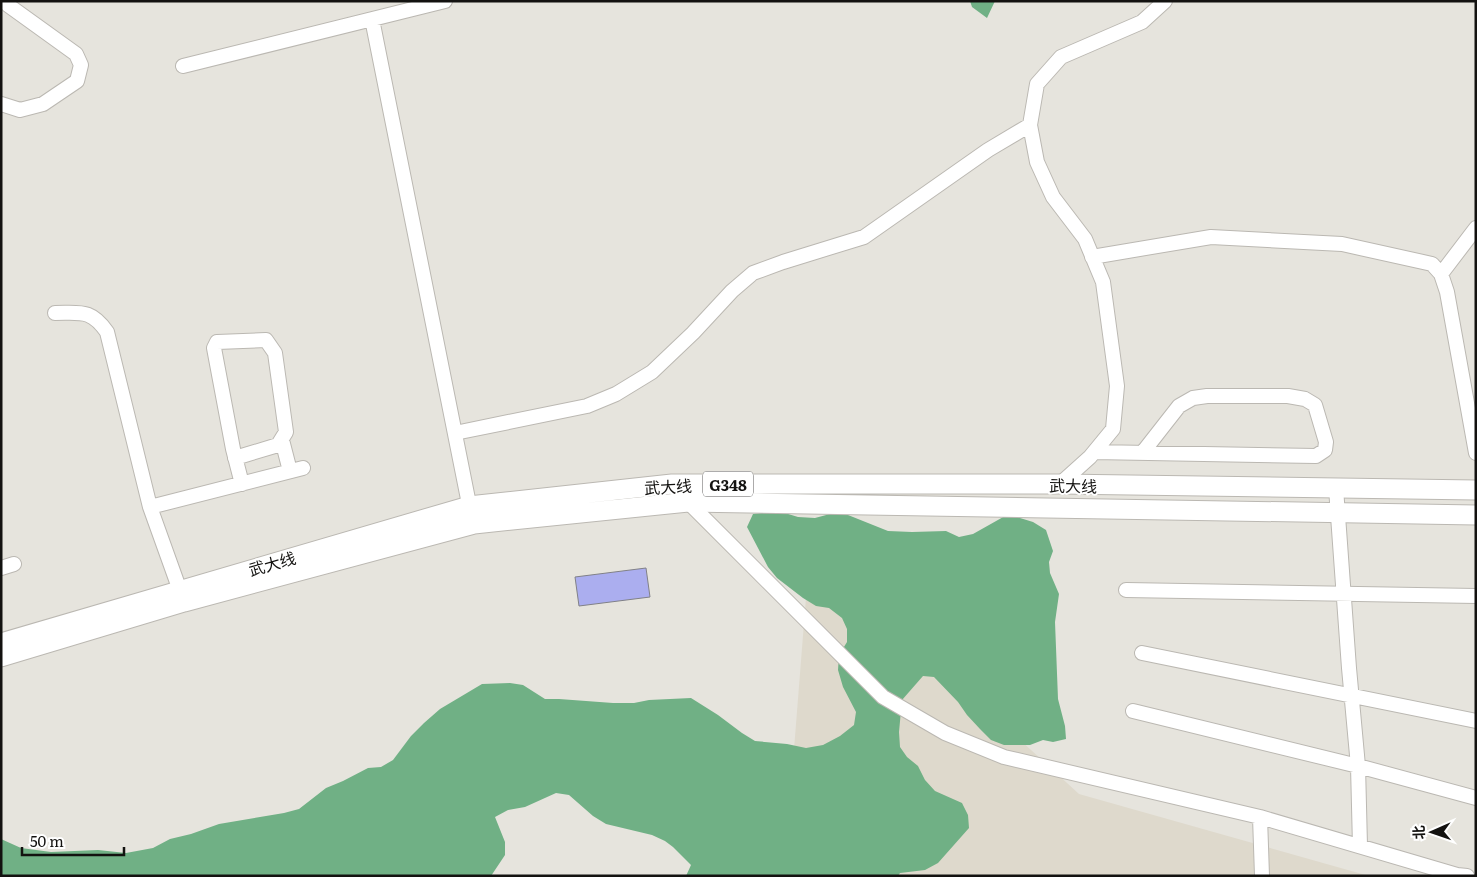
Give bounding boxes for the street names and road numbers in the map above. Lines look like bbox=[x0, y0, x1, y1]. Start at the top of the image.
road number: G348 bbox=[703, 472, 753, 496]
street label: 武大线 bbox=[643, 473, 693, 499]
street label: 武大线 bbox=[1049, 473, 1097, 497]
street label: 武大线 bbox=[246, 545, 298, 581]

